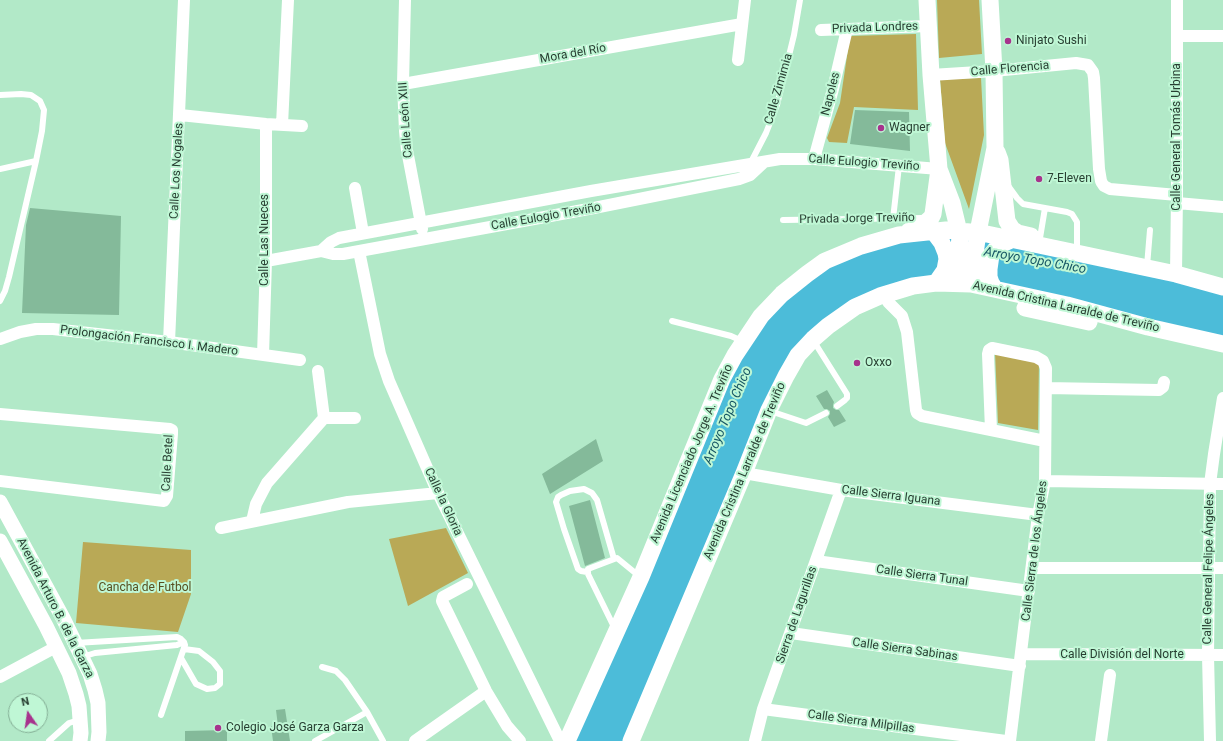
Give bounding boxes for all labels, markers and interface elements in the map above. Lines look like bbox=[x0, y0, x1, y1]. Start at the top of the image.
street label: Privada Londres bbox=[832, 19, 918, 37]
place label: Ninjato Sushi bbox=[1016, 34, 1087, 48]
marker: Ninjato Sushi bbox=[1003, 36, 1013, 46]
street label: Mora del Río bbox=[539, 41, 607, 67]
street label: Calle Zimimia bbox=[762, 52, 796, 126]
street label: Calle Florencia bbox=[970, 58, 1050, 80]
street label: Calle General Tomás Urbina bbox=[1170, 63, 1184, 211]
street label: Napoles bbox=[819, 71, 843, 117]
street label: Calle León XIII bbox=[396, 82, 416, 158]
place label: Wagner bbox=[889, 121, 930, 135]
street label: Calle Los Nogales bbox=[167, 123, 187, 219]
marker: Wagner bbox=[876, 123, 886, 133]
street label: Calle Eulogio Treviño bbox=[808, 152, 920, 174]
place label: 7-Eleven bbox=[1047, 172, 1092, 186]
marker: 7-Eleven bbox=[1034, 174, 1044, 184]
street label: Calle Las Nueces bbox=[258, 194, 272, 286]
street label: Calle Eulogio Treviño bbox=[490, 200, 602, 234]
street label: Privada Jorge Treviño bbox=[799, 211, 915, 227]
water label: Arroyo Topo Chico bbox=[983, 244, 1087, 278]
street label: Avenida Cristina Larralde de Treviño bbox=[971, 278, 1161, 336]
street label: Prolongación Francisco I. Madero bbox=[59, 323, 239, 359]
place label: Oxxo bbox=[865, 356, 892, 370]
marker: Oxxo bbox=[852, 358, 862, 368]
street label: Avenida Licenciado Jorge A. Treviño bbox=[648, 362, 736, 546]
water label: Arroyo Topo Chico bbox=[701, 365, 755, 467]
street label: Avenida Cristina Larralde de Treviño bbox=[701, 380, 789, 562]
street label: Calle Betel bbox=[159, 434, 177, 492]
street label: Calle la Gloria bbox=[421, 466, 465, 538]
street label: Calle Sierra de los Ángeles bbox=[1019, 480, 1051, 622]
street label: Calle Sierra Iguana bbox=[841, 483, 941, 509]
street label: Calle General Felipe Ángeles bbox=[1200, 493, 1218, 645]
street label: Avenida Arturo B. de la Garza bbox=[13, 536, 97, 680]
street label: Calle Sierra Tunal bbox=[875, 562, 969, 590]
street label: Sierra de Lagurillas bbox=[774, 565, 820, 665]
park label: Cancha de Futbol bbox=[98, 581, 192, 595]
street label: Calle Sierra Sabinas bbox=[852, 635, 958, 665]
street label: Calle División del Norte bbox=[1060, 648, 1184, 662]
north arrow bbox=[8, 693, 48, 733]
text: N bbox=[20, 695, 31, 709]
street label: Calle Sierra Milpillas bbox=[807, 707, 915, 737]
place label: Colegio José Garza Garza bbox=[226, 721, 364, 735]
marker: Colegio José Garza Garza bbox=[213, 723, 223, 733]

